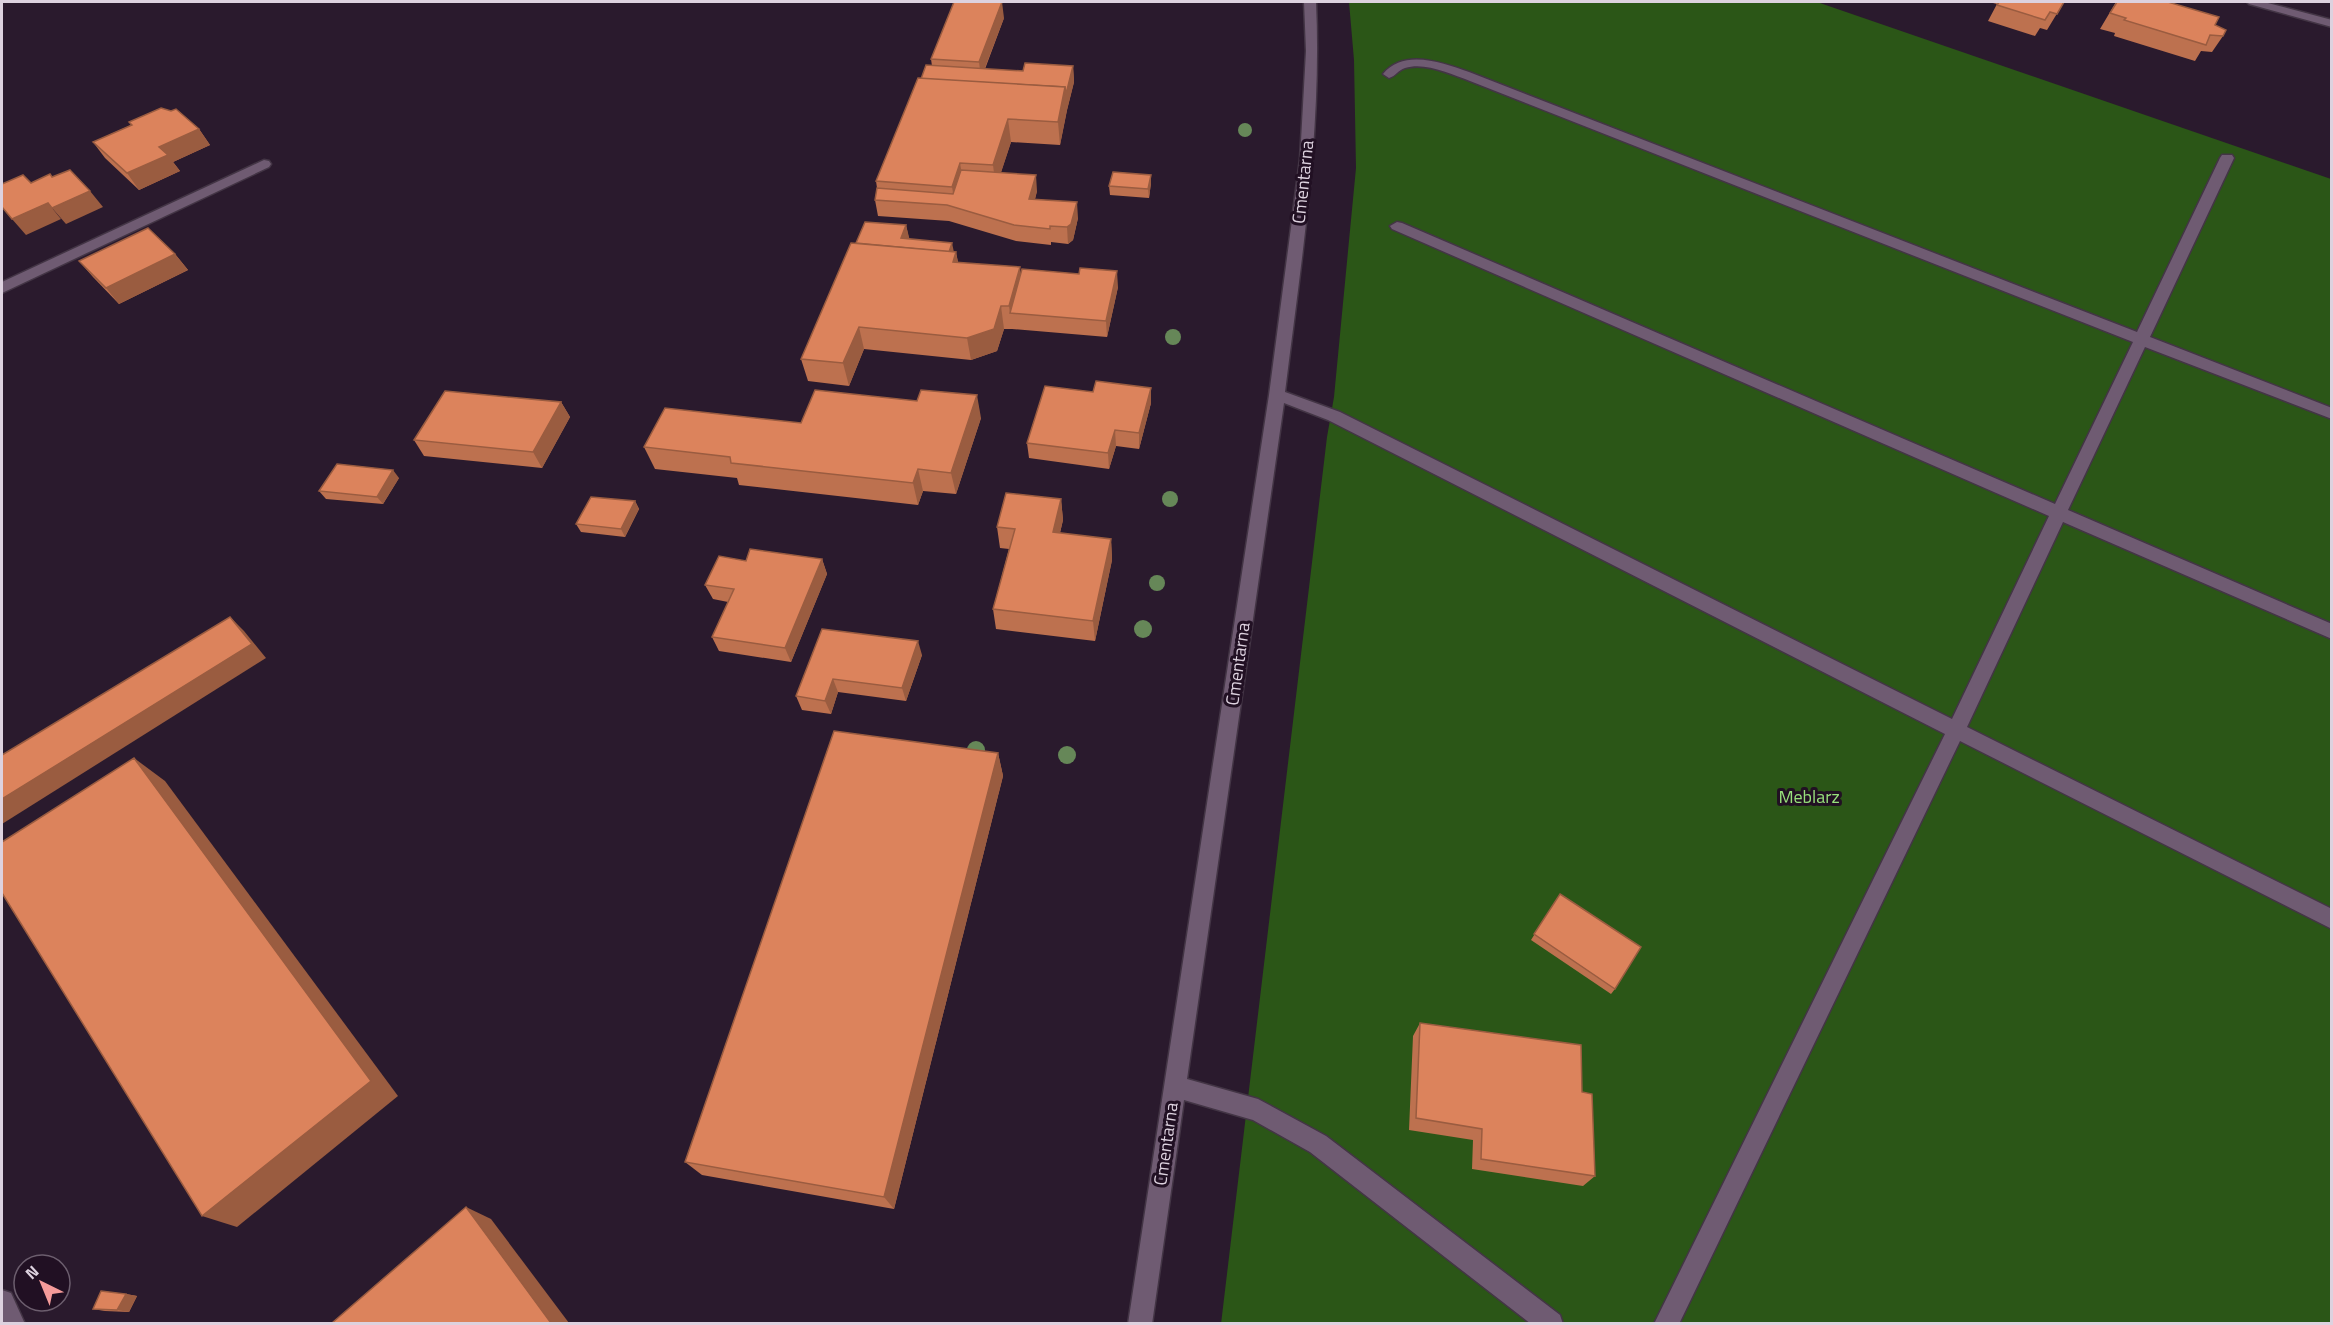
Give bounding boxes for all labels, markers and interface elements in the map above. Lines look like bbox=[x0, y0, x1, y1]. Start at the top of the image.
street label: Cmentarna bbox=[1285, 139, 1320, 225]
street label: Cmentarna bbox=[1218, 621, 1257, 707]
park label: Meblarz bbox=[1778, 783, 1840, 810]
street label: Cmentarna bbox=[1146, 1101, 1185, 1187]
north arrow bbox=[12, 1253, 72, 1313]
text: N bbox=[20, 1259, 44, 1285]

